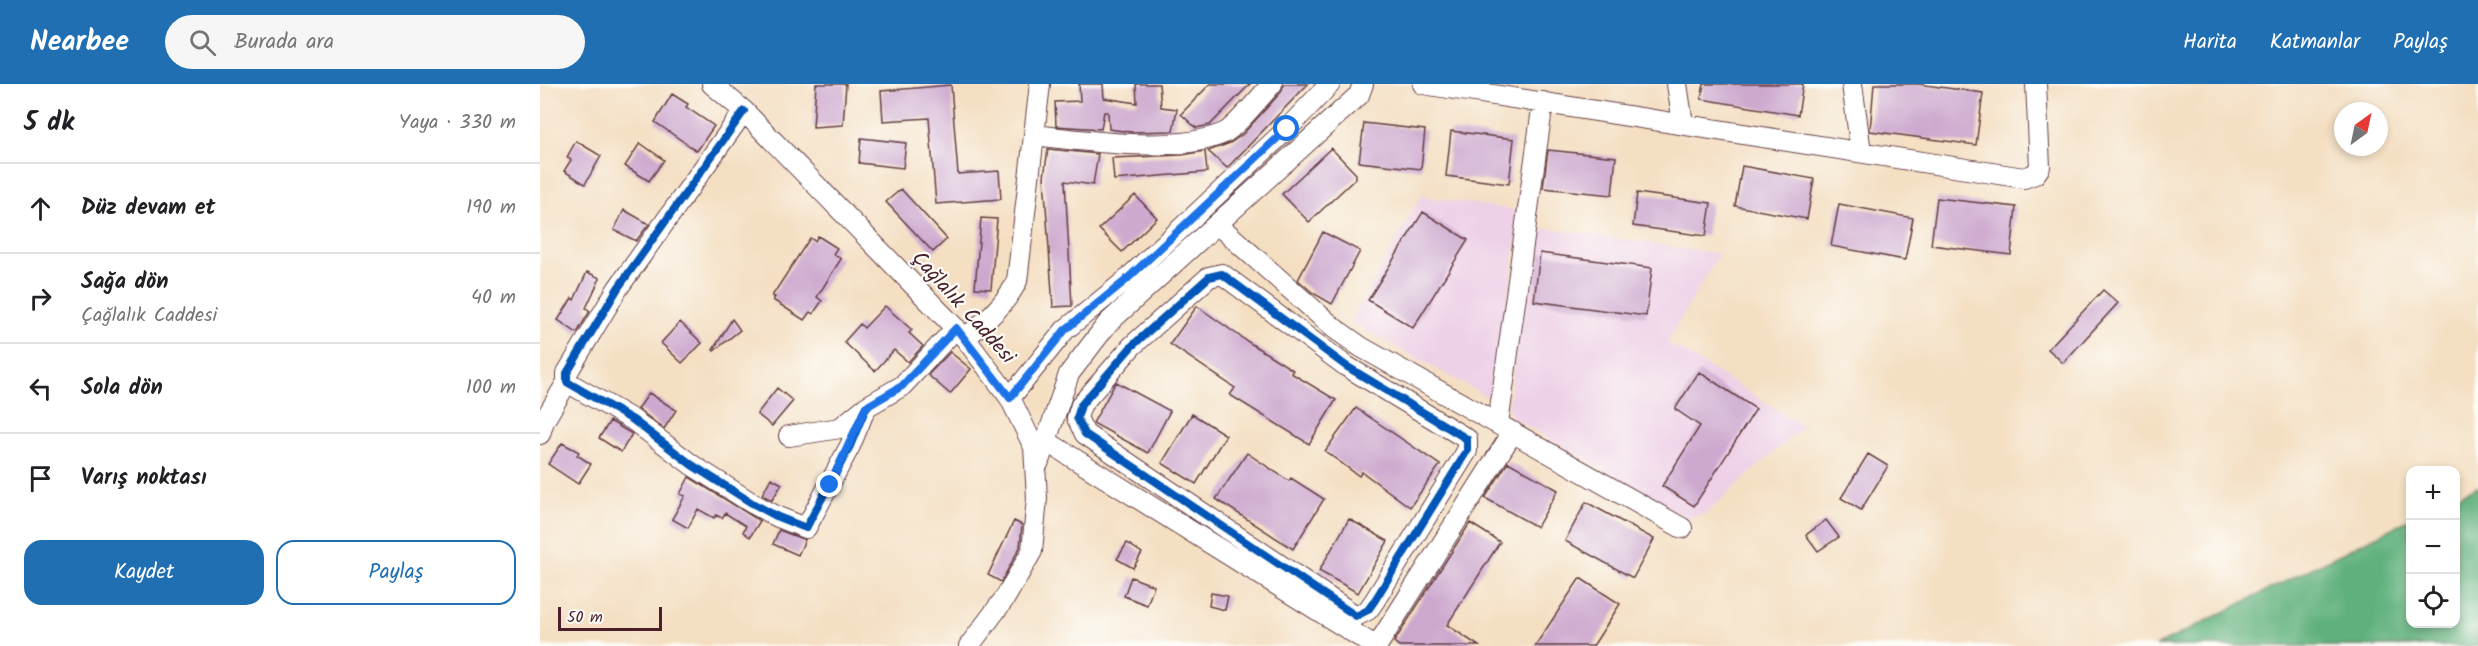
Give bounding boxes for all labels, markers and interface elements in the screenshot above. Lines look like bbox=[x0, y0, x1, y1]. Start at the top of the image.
search box bbox=[165, 15, 585, 69]
text: Nearbee bbox=[30, 20, 129, 65]
text: Burada ara bbox=[234, 25, 334, 60]
icon: search bbox=[186, 26, 219, 59]
text: Harita bbox=[2183, 26, 2237, 59]
text: Katmanlar bbox=[2270, 26, 2360, 59]
text: Paylaş bbox=[2393, 26, 2448, 59]
text: 5 dk bbox=[24, 102, 74, 144]
north arrow bbox=[2334, 102, 2388, 156]
text: Yaya · 330 m bbox=[399, 107, 516, 139]
route start bbox=[1273, 115, 1299, 141]
text: Düz devam et bbox=[81, 191, 215, 226]
icon: ahead bbox=[24, 192, 57, 225]
text: 190 m bbox=[466, 192, 516, 224]
street label: Çağlalık Caddesi bbox=[903, 244, 1024, 373]
text: Sağa dön bbox=[81, 265, 168, 300]
icon: right bbox=[24, 282, 57, 315]
text: 40 m bbox=[471, 282, 516, 314]
text: Çağlalık Caddesi bbox=[81, 300, 217, 332]
text: Sola dön bbox=[81, 371, 163, 406]
icon: left bbox=[24, 372, 57, 405]
text: 100 m bbox=[466, 372, 516, 404]
text: Varış noktası bbox=[81, 461, 207, 496]
icon: arrive bbox=[24, 462, 57, 495]
map controls bbox=[2406, 466, 2460, 628]
button: + bbox=[2406, 466, 2460, 520]
route end bbox=[816, 471, 842, 497]
button: − bbox=[2406, 520, 2460, 574]
button: Kaydet bbox=[24, 540, 264, 605]
button: Paylaş bbox=[276, 540, 516, 605]
button: locate bbox=[2406, 574, 2460, 628]
scale bar bbox=[558, 604, 662, 632]
text: 50 m bbox=[567, 605, 603, 630]

